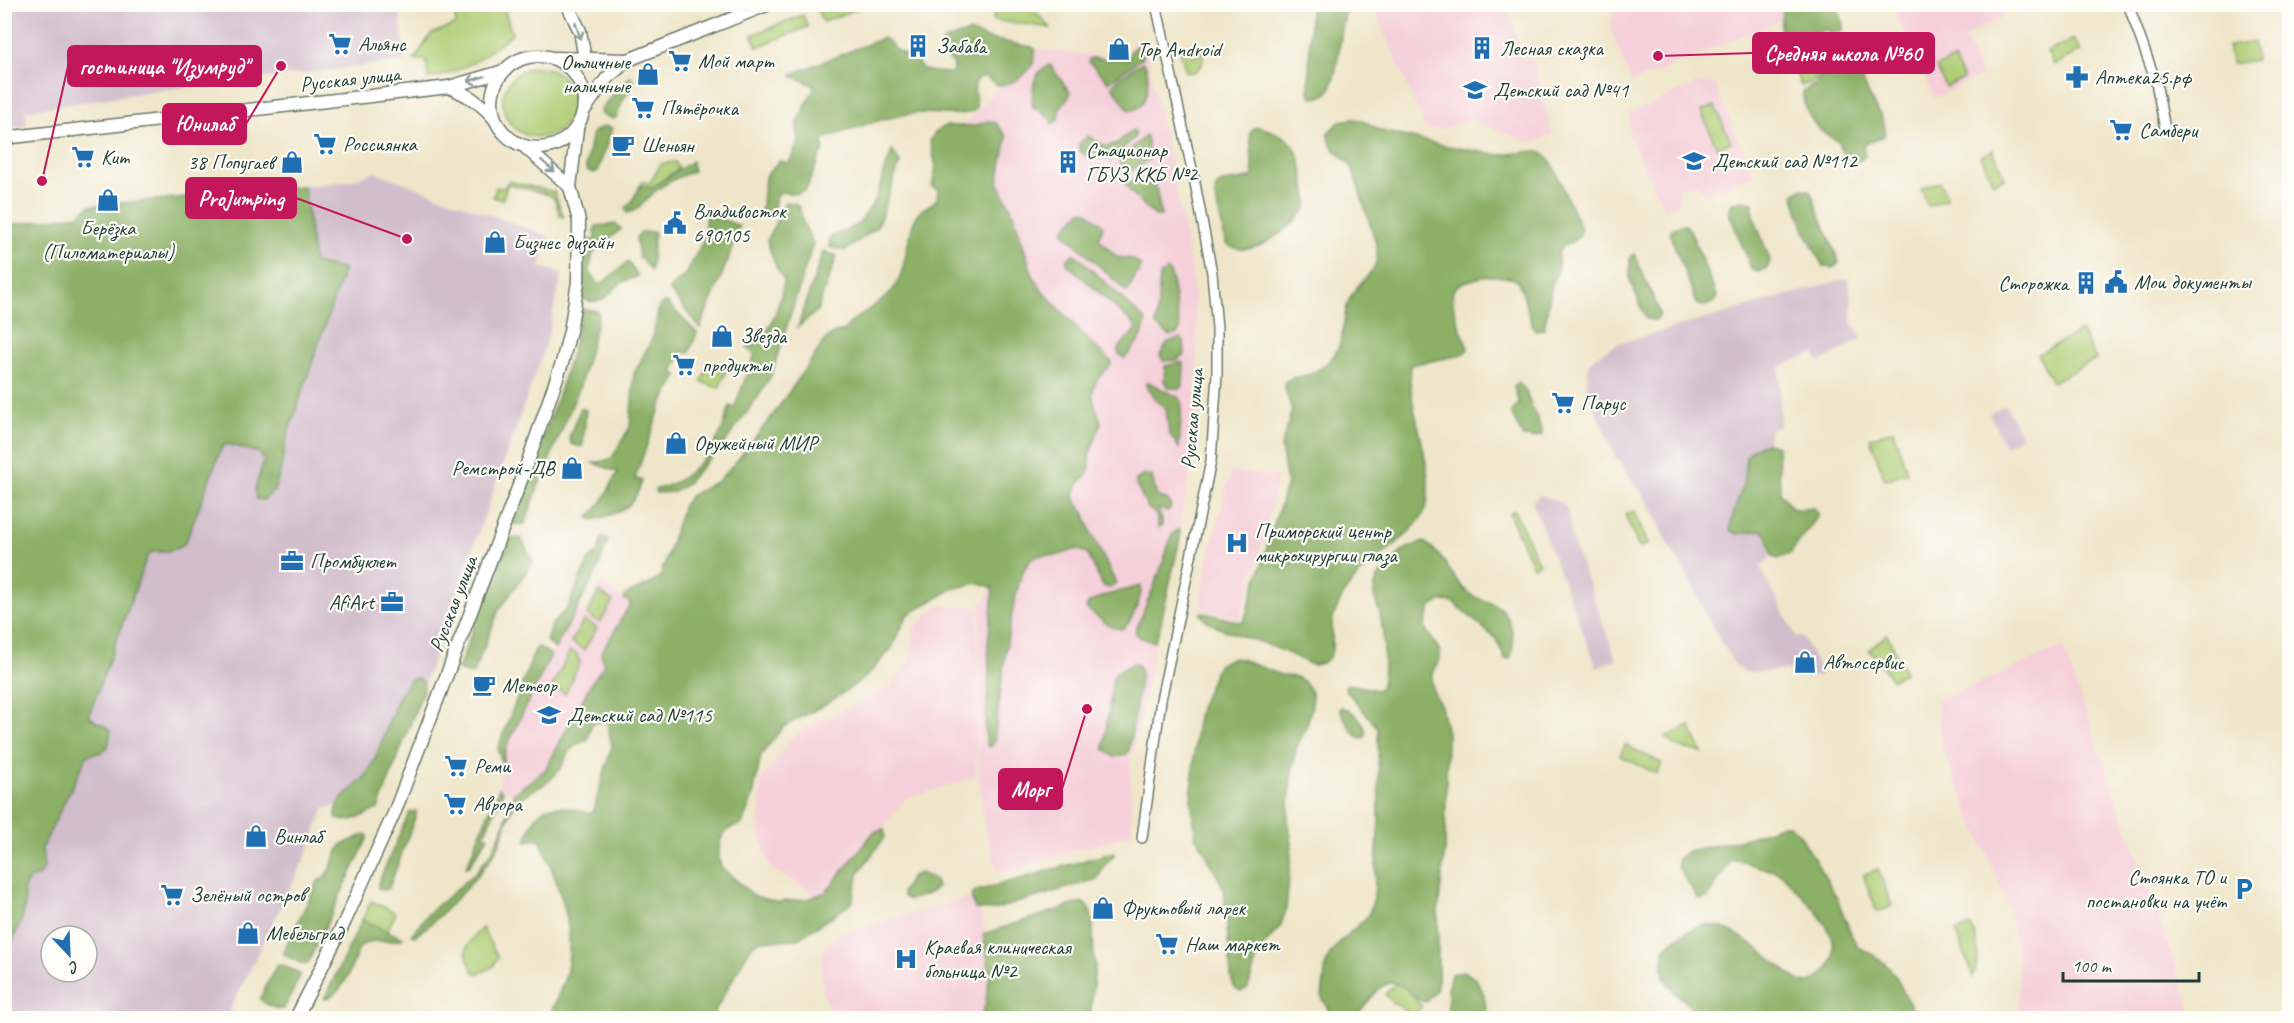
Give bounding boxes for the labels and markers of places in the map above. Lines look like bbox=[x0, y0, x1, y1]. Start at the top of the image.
supermarket icon: Альянс bbox=[327, 31, 353, 57]
place label: Альянс bbox=[358, 31, 407, 57]
building icon: Забава bbox=[905, 33, 931, 59]
place label: Забава bbox=[936, 33, 989, 59]
callout: Средняя школа №60 bbox=[1753, 33, 1934, 73]
building icon: Лесная сказка bbox=[1469, 35, 1495, 61]
place label: Лесная сказка bbox=[1500, 35, 1605, 61]
shop icon: Top Android bbox=[1106, 36, 1132, 62]
place label: Top Android bbox=[1137, 36, 1224, 62]
callout: гостиница "Изумруд" bbox=[68, 46, 261, 86]
supermarket icon: Мой март bbox=[667, 48, 693, 74]
place label: Мой март bbox=[698, 48, 775, 74]
place label: Отличные наличные bbox=[561, 49, 632, 99]
shop icon: Отличные наличные bbox=[635, 61, 661, 87]
pharmacy icon: Аптека25.рф bbox=[2064, 64, 2090, 90]
place label: Аптека25.рф bbox=[2095, 64, 2192, 90]
school or university icon: Детский сад №41 bbox=[1462, 77, 1488, 103]
place label: Детский сад №41 bbox=[1493, 77, 1630, 103]
supermarket icon: Пятёрочка bbox=[630, 95, 656, 121]
place label: Пятёрочка bbox=[661, 95, 740, 121]
callout: Юнилаб bbox=[163, 104, 246, 144]
supermarket icon: Самбери bbox=[2108, 117, 2134, 143]
place label: Самбери bbox=[2139, 117, 2200, 143]
supermarket icon: Россиянка bbox=[312, 131, 338, 157]
place label: Россиянка bbox=[343, 131, 418, 157]
cafe icon: Шеньян bbox=[610, 132, 636, 158]
place label: Шеньян bbox=[641, 132, 695, 158]
place label: Стационар ГБУЗ ККБ №2 bbox=[1086, 137, 1199, 187]
supermarket icon: Кит bbox=[70, 144, 96, 170]
place label: Кит bbox=[101, 144, 130, 170]
school or university icon: Детский сад №112 bbox=[1681, 148, 1707, 174]
place label: Детский сад №112 bbox=[1712, 148, 1858, 174]
place label: 38 Попугаев bbox=[187, 149, 279, 175]
shop icon: 38 Попугаев bbox=[279, 149, 305, 175]
building icon: Стационар ГБУЗ ККБ №2 bbox=[1055, 149, 1081, 175]
callout: ProJumping bbox=[186, 178, 296, 218]
shop icon: Берёзка (Пиломатериалы) bbox=[95, 187, 121, 213]
place label: Владивосток 690105 bbox=[693, 198, 787, 248]
public building icon: Владивосток 690105 bbox=[662, 210, 688, 236]
place label: Берёзка (Пиломатериалы) bbox=[42, 215, 175, 265]
shop icon: Бизнес дизайн bbox=[482, 229, 508, 255]
place label: Бизнес дизайн bbox=[513, 229, 615, 256]
public building icon: Мои документы bbox=[2103, 269, 2129, 295]
place label: Мои документы bbox=[2134, 269, 2253, 295]
place label: Сторожка bbox=[1998, 270, 2070, 296]
building icon: Сторожка bbox=[2073, 270, 2099, 296]
shop icon: Звезда bbox=[709, 323, 735, 349]
place label: Звезда bbox=[740, 323, 788, 349]
supermarket icon: продукты bbox=[671, 352, 697, 378]
place label: продукты bbox=[702, 352, 773, 378]
supermarket icon: Парус bbox=[1550, 390, 1576, 416]
place label: Парус bbox=[1581, 390, 1627, 416]
shop icon: Оружейный МИР bbox=[663, 430, 689, 456]
place label: Оружейный МИР bbox=[694, 430, 820, 456]
place label: Ремстрой-ДВ bbox=[452, 455, 557, 481]
shop icon: Ремстрой-ДВ bbox=[559, 455, 585, 481]
place label: Приморский центр микрохирургии глаза bbox=[1255, 518, 1398, 569]
hospital icon: Приморский центр микрохирургии глаза bbox=[1224, 530, 1250, 556]
office icon: Промбуклет bbox=[279, 548, 305, 574]
place label: Промбуклет bbox=[310, 548, 397, 574]
place label: AfiArt bbox=[329, 589, 376, 615]
office icon: AfiArt bbox=[379, 589, 405, 615]
shop icon: Автосервис bbox=[1792, 649, 1818, 675]
place label: Автосервис bbox=[1823, 649, 1905, 675]
cafe icon: Метеор bbox=[471, 672, 497, 698]
place label: Метеор bbox=[502, 672, 558, 698]
school or university icon: Детский сад №115 bbox=[536, 702, 562, 728]
place label: Детский сад №115 bbox=[567, 702, 713, 728]
supermarket icon: Реми bbox=[443, 753, 469, 779]
place label: Реми bbox=[474, 753, 512, 779]
callout: Морг bbox=[999, 769, 1062, 809]
supermarket icon: Аврора bbox=[442, 791, 468, 817]
place label: Аврора bbox=[473, 791, 523, 817]
shop icon: Винлаб bbox=[243, 823, 269, 849]
place label: Винлаб bbox=[274, 823, 327, 849]
place label: Стоянка ТО и постановки на учёт bbox=[2086, 864, 2227, 914]
parking icon: Стоянка ТО и постановки на учёт bbox=[2231, 876, 2257, 902]
supermarket icon: Зелёный остров bbox=[159, 882, 185, 908]
place label: Зелёный остров bbox=[190, 882, 310, 908]
shop icon: Фруктовый ларек bbox=[1090, 895, 1116, 921]
place label: Фруктовый ларек bbox=[1121, 895, 1246, 921]
shop icon: Мебельград bbox=[235, 920, 261, 946]
place label: Мебельград bbox=[266, 920, 345, 946]
supermarket icon: Наш маркет bbox=[1154, 931, 1180, 957]
place label: Наш маркет bbox=[1185, 931, 1281, 957]
place label: Краевая клиническая больница №2 bbox=[924, 934, 1072, 984]
hospital icon: Краевая клиническая больница №2 bbox=[893, 946, 919, 972]

